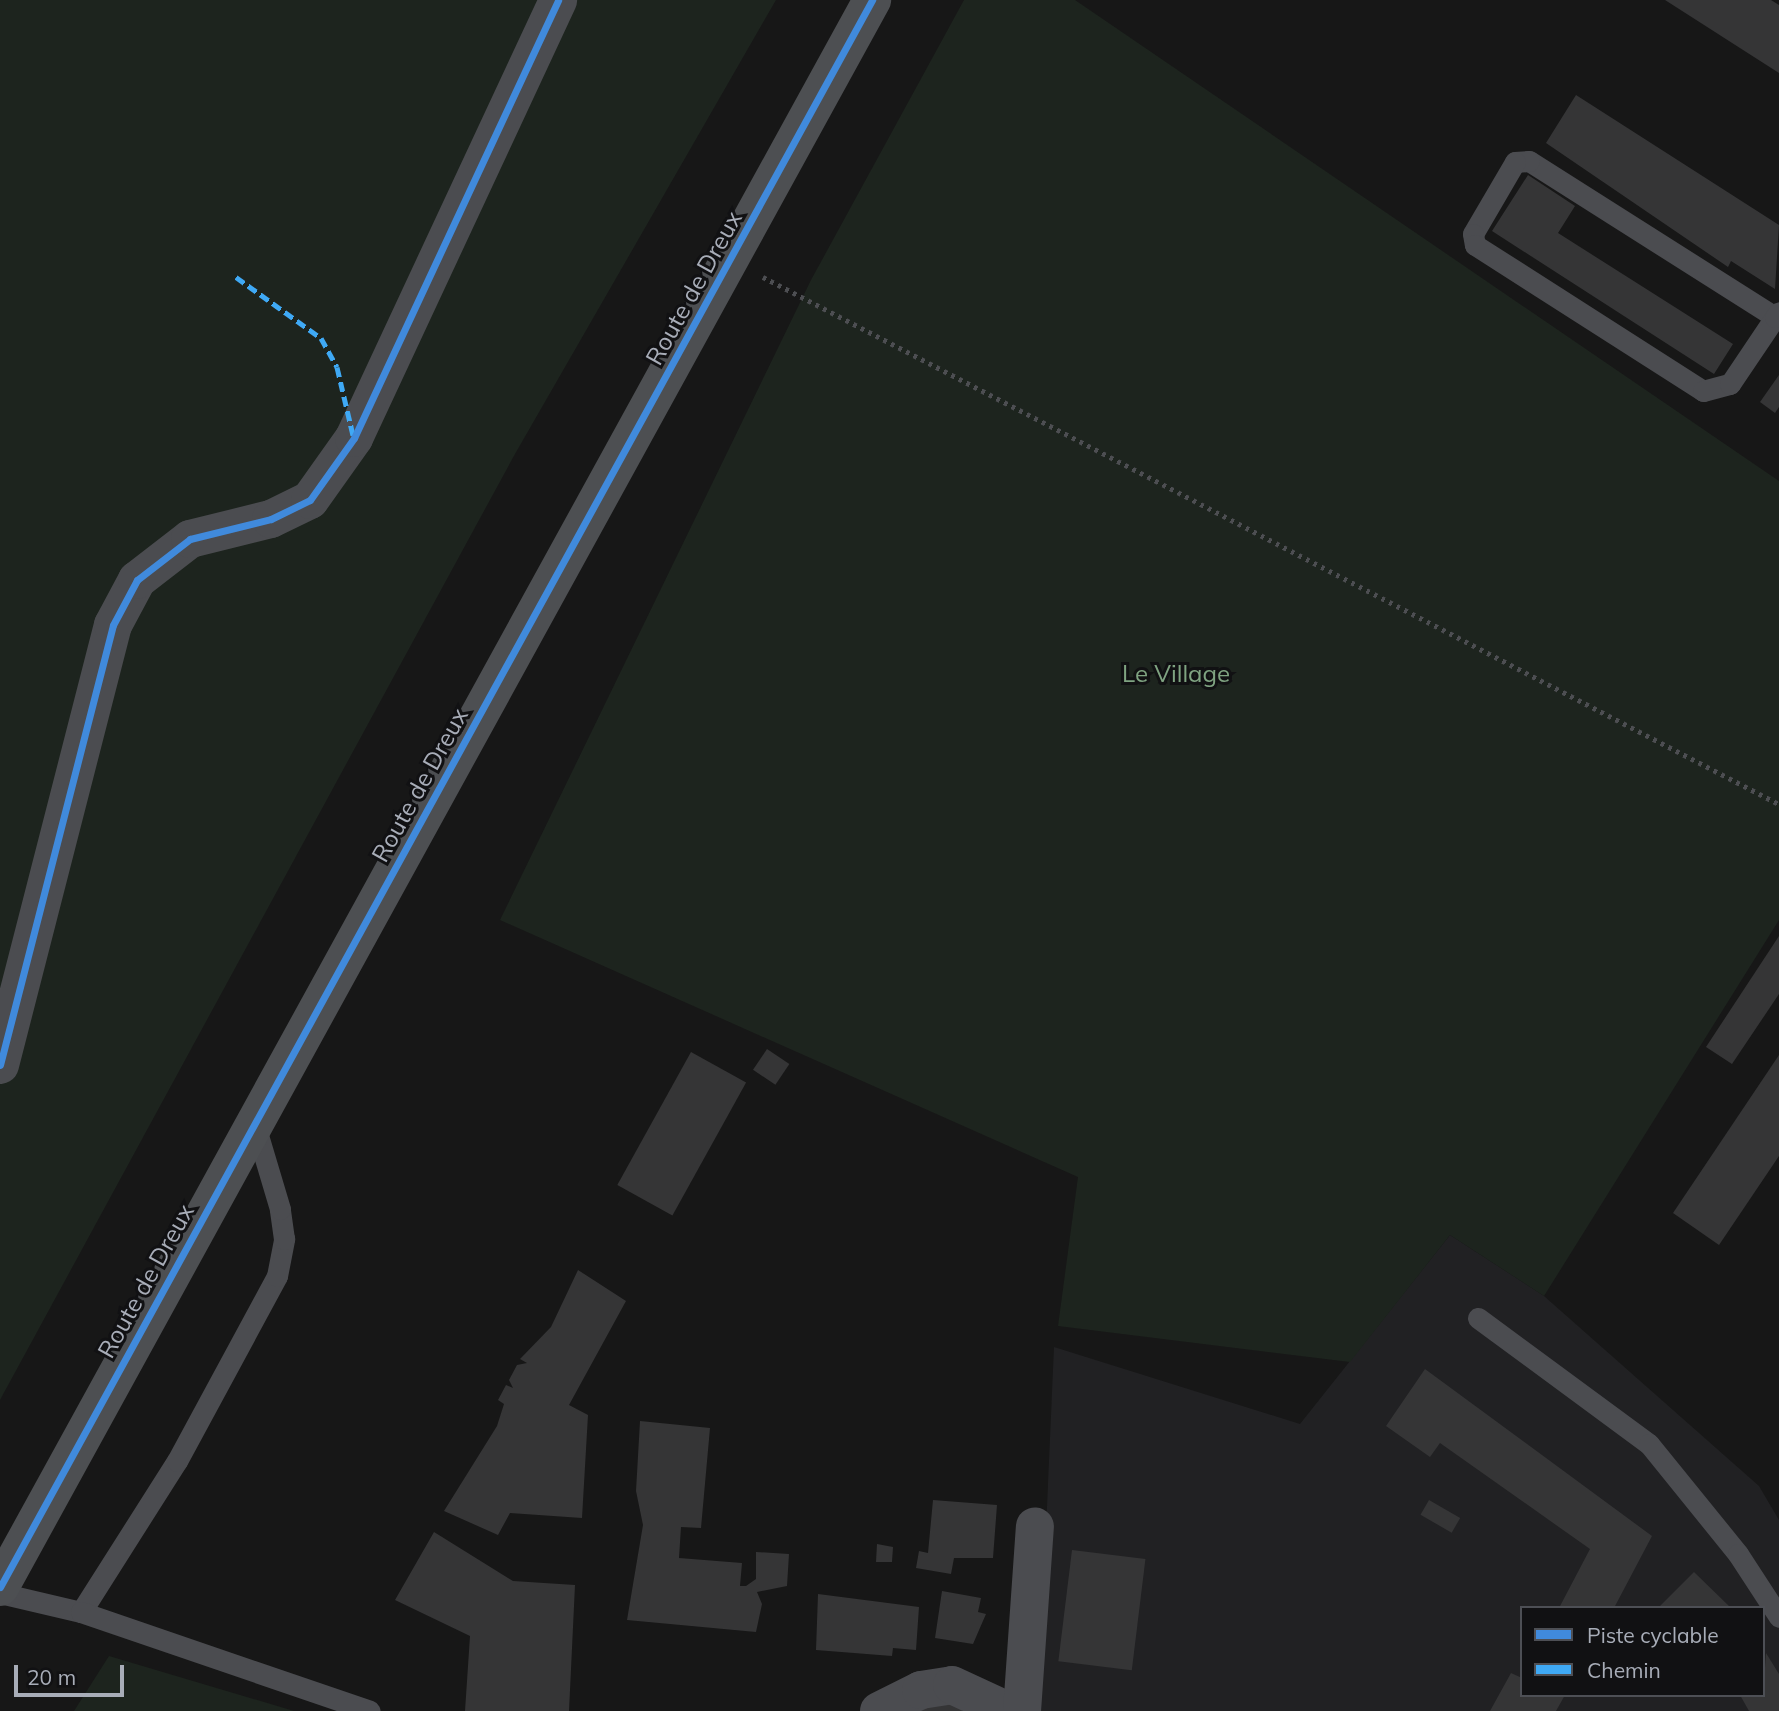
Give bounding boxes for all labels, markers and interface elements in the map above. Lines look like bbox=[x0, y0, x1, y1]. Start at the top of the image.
street label: Route de Dreux bbox=[640, 206, 748, 370]
park label: Le Village bbox=[1122, 660, 1230, 688]
street label: Route de Dreux bbox=[366, 703, 474, 867]
street label: Route de Dreux bbox=[92, 1199, 200, 1363]
legend bbox=[1520, 1606, 1765, 1697]
text: Piste cyclable bbox=[1587, 1622, 1719, 1648]
scale bar bbox=[18, 1652, 128, 1696]
text: Chemin bbox=[1587, 1657, 1661, 1683]
text: 20 m bbox=[27, 1664, 76, 1690]

